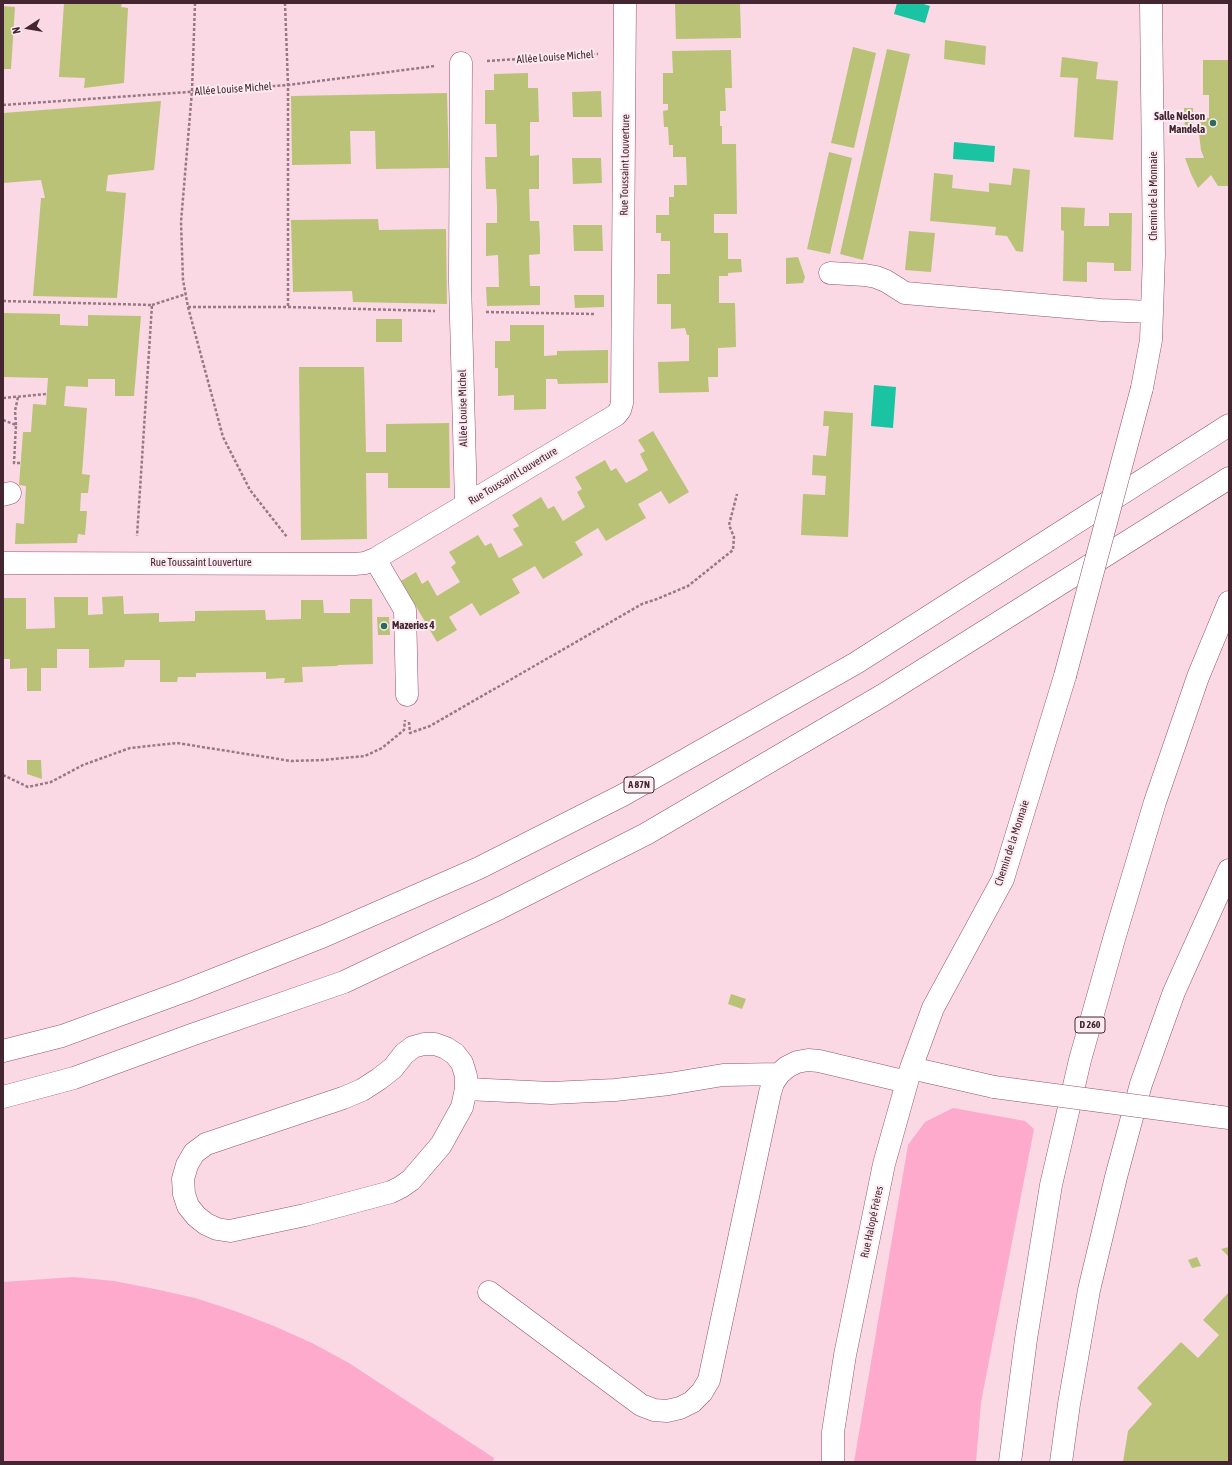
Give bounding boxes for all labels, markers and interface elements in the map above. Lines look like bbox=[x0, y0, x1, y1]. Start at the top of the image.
north arrow bbox=[8, 8, 48, 48]
text: N bbox=[10, 26, 23, 35]
street label: Allée Louise Michel bbox=[516, 48, 594, 66]
street label: Allée Louise Michel bbox=[194, 80, 272, 98]
place label: Salle Nelson Mandela bbox=[1154, 110, 1205, 136]
street label: Rue Toussaint Louverture bbox=[618, 114, 632, 216]
marker: Salle Nelson Mandela bbox=[1208, 118, 1218, 128]
street label: Chemin de la Monnaie bbox=[1147, 151, 1161, 241]
street label: Allée Louise Michel bbox=[456, 369, 470, 447]
street label: Rue Toussaint Louverture bbox=[466, 444, 560, 508]
street label: Rue Toussaint Louverture bbox=[150, 556, 252, 570]
place label: Mazeries 4 bbox=[392, 619, 435, 633]
marker: Mazeries 4 bbox=[379, 621, 389, 631]
road number: A 87N bbox=[624, 777, 654, 793]
street label: Chemin de la Monnaie bbox=[992, 798, 1032, 888]
road number: D 260 bbox=[1075, 1017, 1105, 1033]
street label: Rue Halopé Frères bbox=[858, 1185, 886, 1259]

